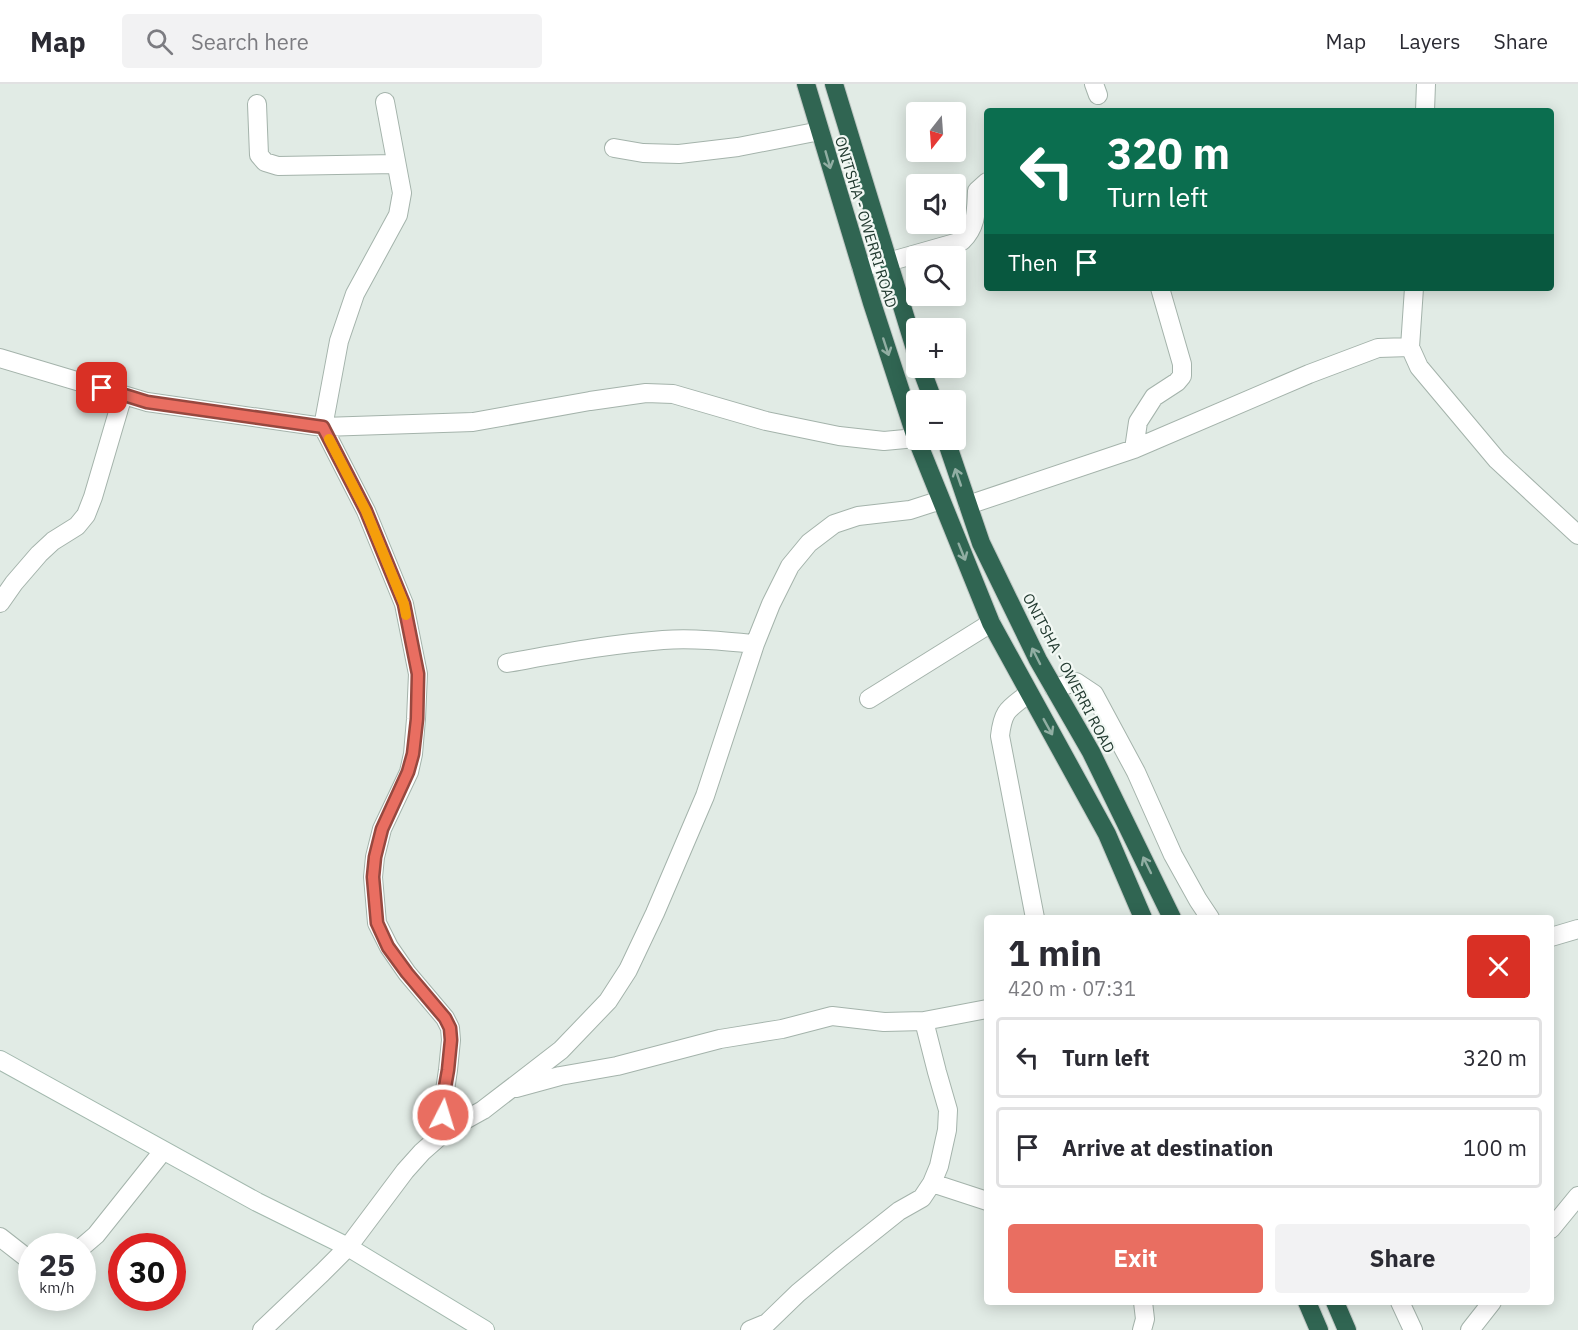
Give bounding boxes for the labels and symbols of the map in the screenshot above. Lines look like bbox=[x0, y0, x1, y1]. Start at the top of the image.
north arrow bbox=[906, 102, 966, 162]
street label: ONITSHA - OWERRI ROAD bbox=[831, 134, 901, 310]
one-way arrow bbox=[823, 150, 835, 169]
one-way arrow bbox=[882, 337, 893, 355]
pin bbox=[76, 362, 127, 413]
one-way arrow bbox=[952, 468, 963, 487]
one-way arrow bbox=[957, 543, 968, 561]
street label: ONITSHA - OWERRI ROAD bbox=[1019, 590, 1119, 756]
one-way arrow bbox=[1030, 647, 1042, 665]
one-way arrow bbox=[1042, 718, 1054, 735]
one-way arrow bbox=[1140, 857, 1152, 875]
position arrow bbox=[411, 1083, 475, 1147]
speed limit sign: 30 bbox=[108, 1233, 186, 1311]

